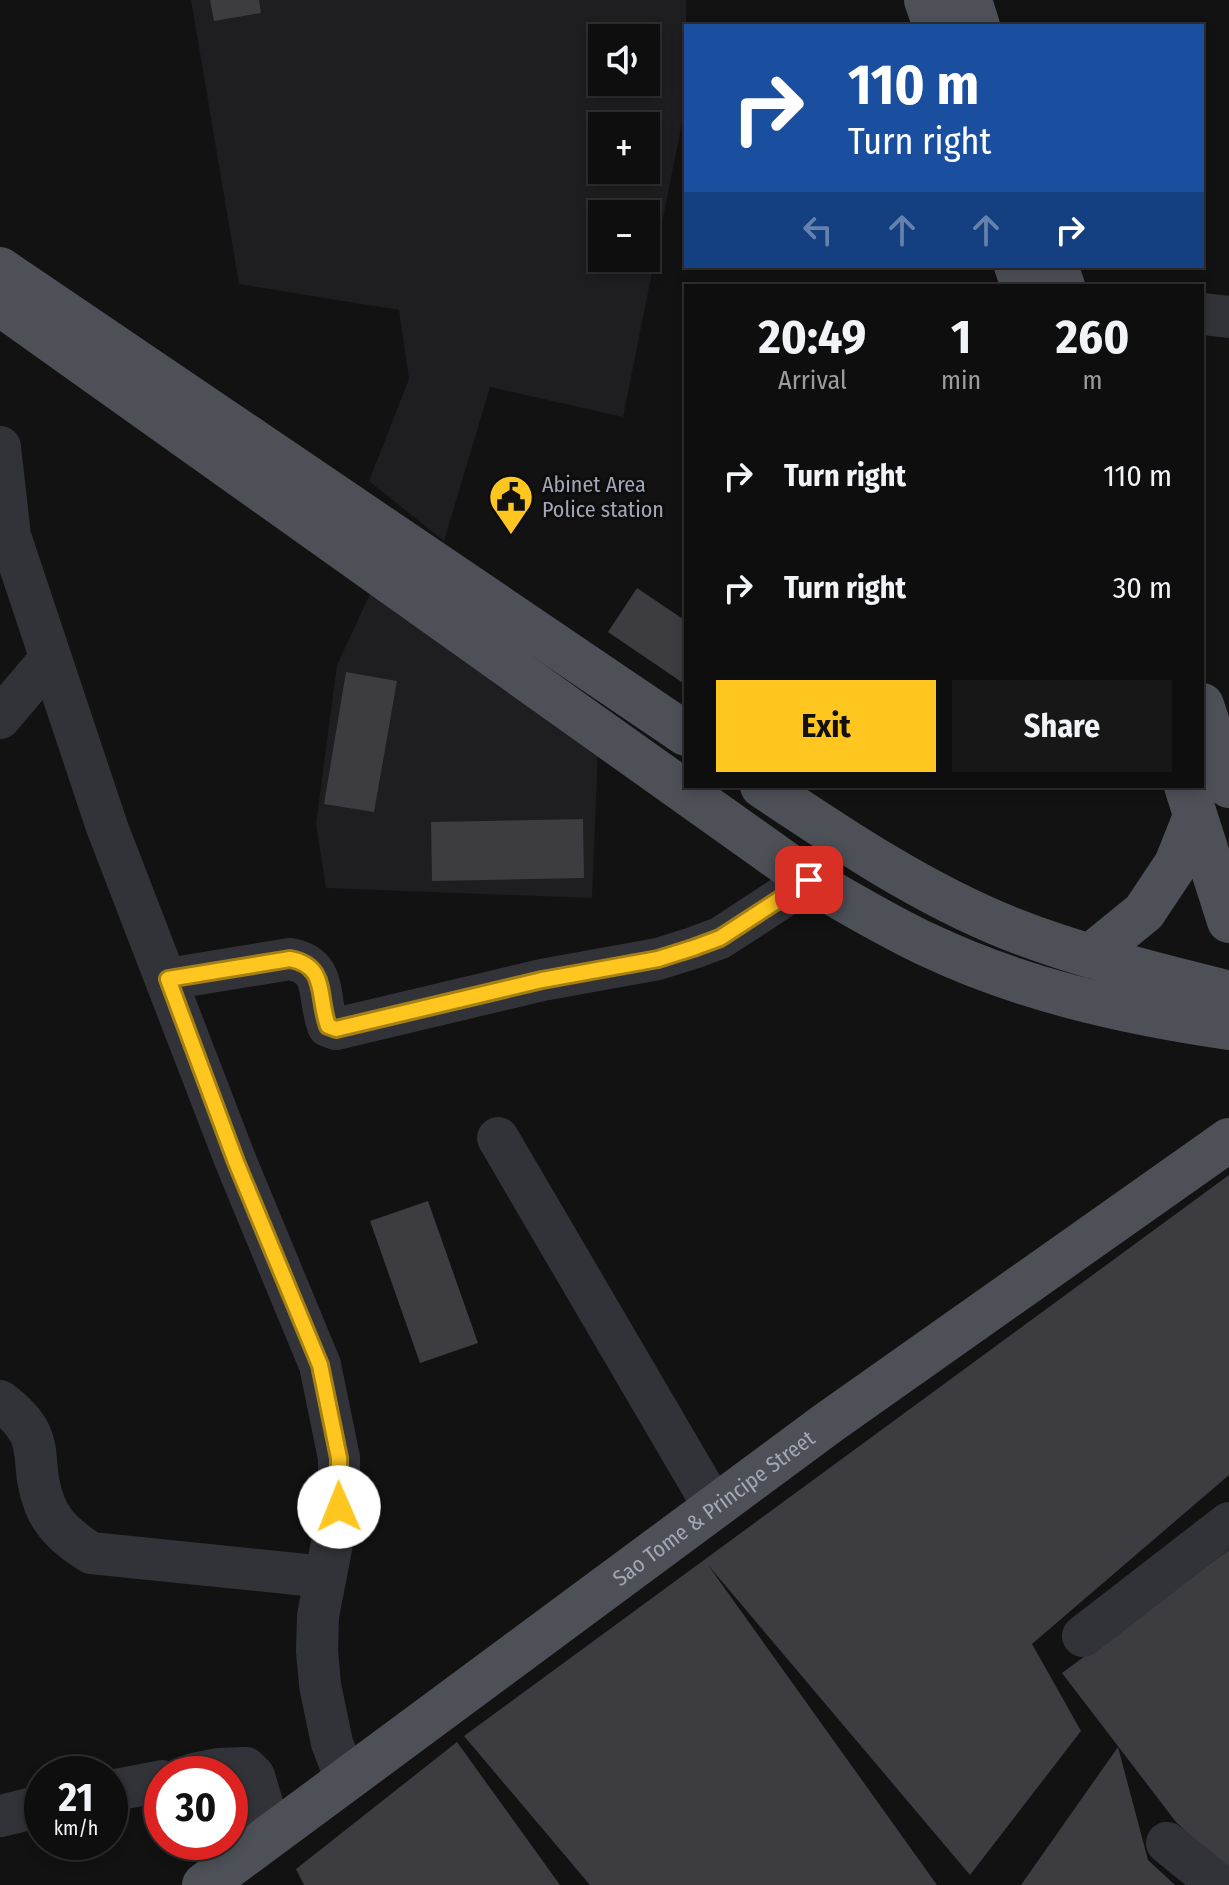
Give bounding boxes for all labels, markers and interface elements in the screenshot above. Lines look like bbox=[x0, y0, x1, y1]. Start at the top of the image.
map controls bbox=[588, 24, 660, 272]
button: sound bbox=[588, 24, 660, 96]
text: 110 m bbox=[848, 52, 979, 119]
icon: right bbox=[716, 56, 820, 160]
button: + bbox=[588, 112, 660, 184]
text: Turn right bbox=[848, 120, 991, 164]
button: − bbox=[588, 200, 660, 272]
icon: left bbox=[796, 208, 840, 252]
icon: ahead bbox=[880, 208, 924, 252]
icon: ahead bbox=[964, 208, 1008, 252]
icon: right bbox=[1048, 208, 1092, 252]
text: 20:49 bbox=[759, 308, 866, 366]
text: 1 bbox=[951, 308, 971, 366]
text: 260 bbox=[1056, 308, 1129, 366]
text: Arrival bbox=[778, 365, 847, 396]
text: min bbox=[941, 365, 981, 396]
text: m bbox=[1083, 365, 1103, 396]
icon: right bbox=[716, 454, 760, 498]
text: Turn right bbox=[784, 458, 906, 494]
text: 110 m bbox=[1103, 458, 1172, 494]
place label: Abinet Area Police station bbox=[542, 471, 664, 523]
public building icon: Abinet Area Police station bbox=[487, 473, 535, 536]
icon: right bbox=[716, 566, 760, 610]
text: Turn right bbox=[784, 570, 906, 606]
text: 30 m bbox=[1113, 570, 1172, 606]
button: Exit bbox=[716, 680, 936, 772]
button: Share bbox=[952, 680, 1172, 772]
pin bbox=[775, 846, 843, 914]
icon: arrive bbox=[787, 858, 831, 902]
street label: Sao Tome & Principe Street bbox=[607, 1424, 821, 1591]
position arrow bbox=[297, 1465, 381, 1549]
speed limit sign: 30 bbox=[144, 1756, 248, 1860]
text: 21 bbox=[59, 1774, 93, 1822]
text: km/h bbox=[54, 1816, 98, 1840]

